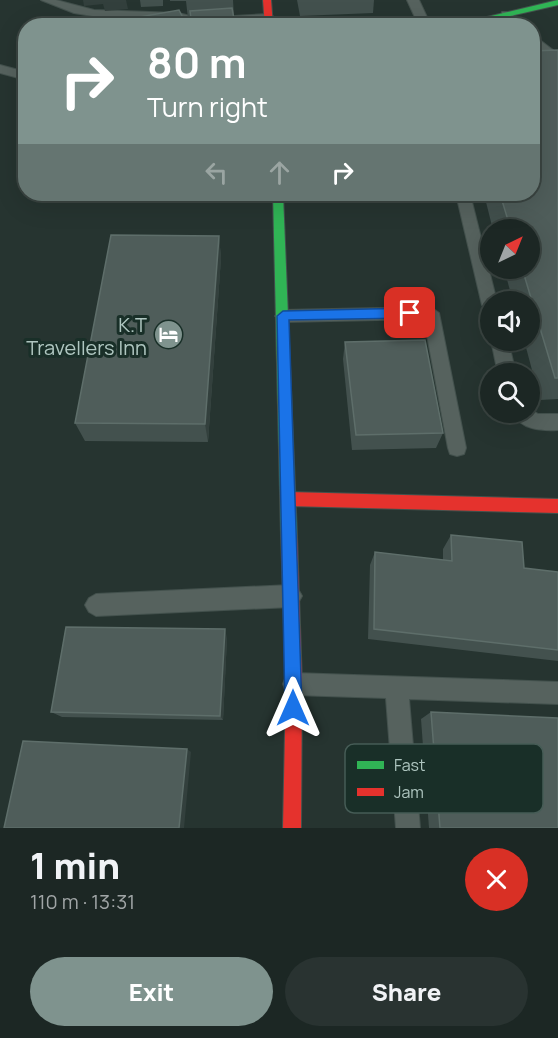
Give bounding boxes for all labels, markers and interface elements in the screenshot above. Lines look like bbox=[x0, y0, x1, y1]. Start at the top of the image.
text: 80 m bbox=[147, 33, 247, 91]
icon: right bbox=[48, 42, 126, 120]
text: Turn right bbox=[147, 88, 268, 125]
icon: left bbox=[200, 156, 233, 189]
icon: ahead bbox=[263, 156, 296, 189]
icon: right bbox=[326, 156, 359, 189]
north arrow bbox=[480, 219, 540, 279]
map controls bbox=[480, 219, 540, 423]
pin bbox=[384, 287, 435, 338]
button: sound bbox=[480, 291, 540, 351]
icon: arrive bbox=[393, 296, 426, 329]
place label: K.T Travellers Inn bbox=[26, 311, 147, 361]
hotel icon: K.T Travellers Inn bbox=[152, 319, 184, 351]
button: search bbox=[480, 363, 540, 423]
position arrow bbox=[261, 676, 325, 740]
legend bbox=[345, 744, 543, 813]
text: Fast bbox=[394, 754, 425, 776]
text: Jam bbox=[394, 781, 424, 803]
text: 1 min bbox=[30, 841, 120, 890]
button: close bbox=[465, 848, 528, 911]
text: 110 m · 13:31 bbox=[30, 888, 135, 915]
button: Exit bbox=[30, 957, 273, 1026]
button: Share bbox=[285, 957, 528, 1026]

